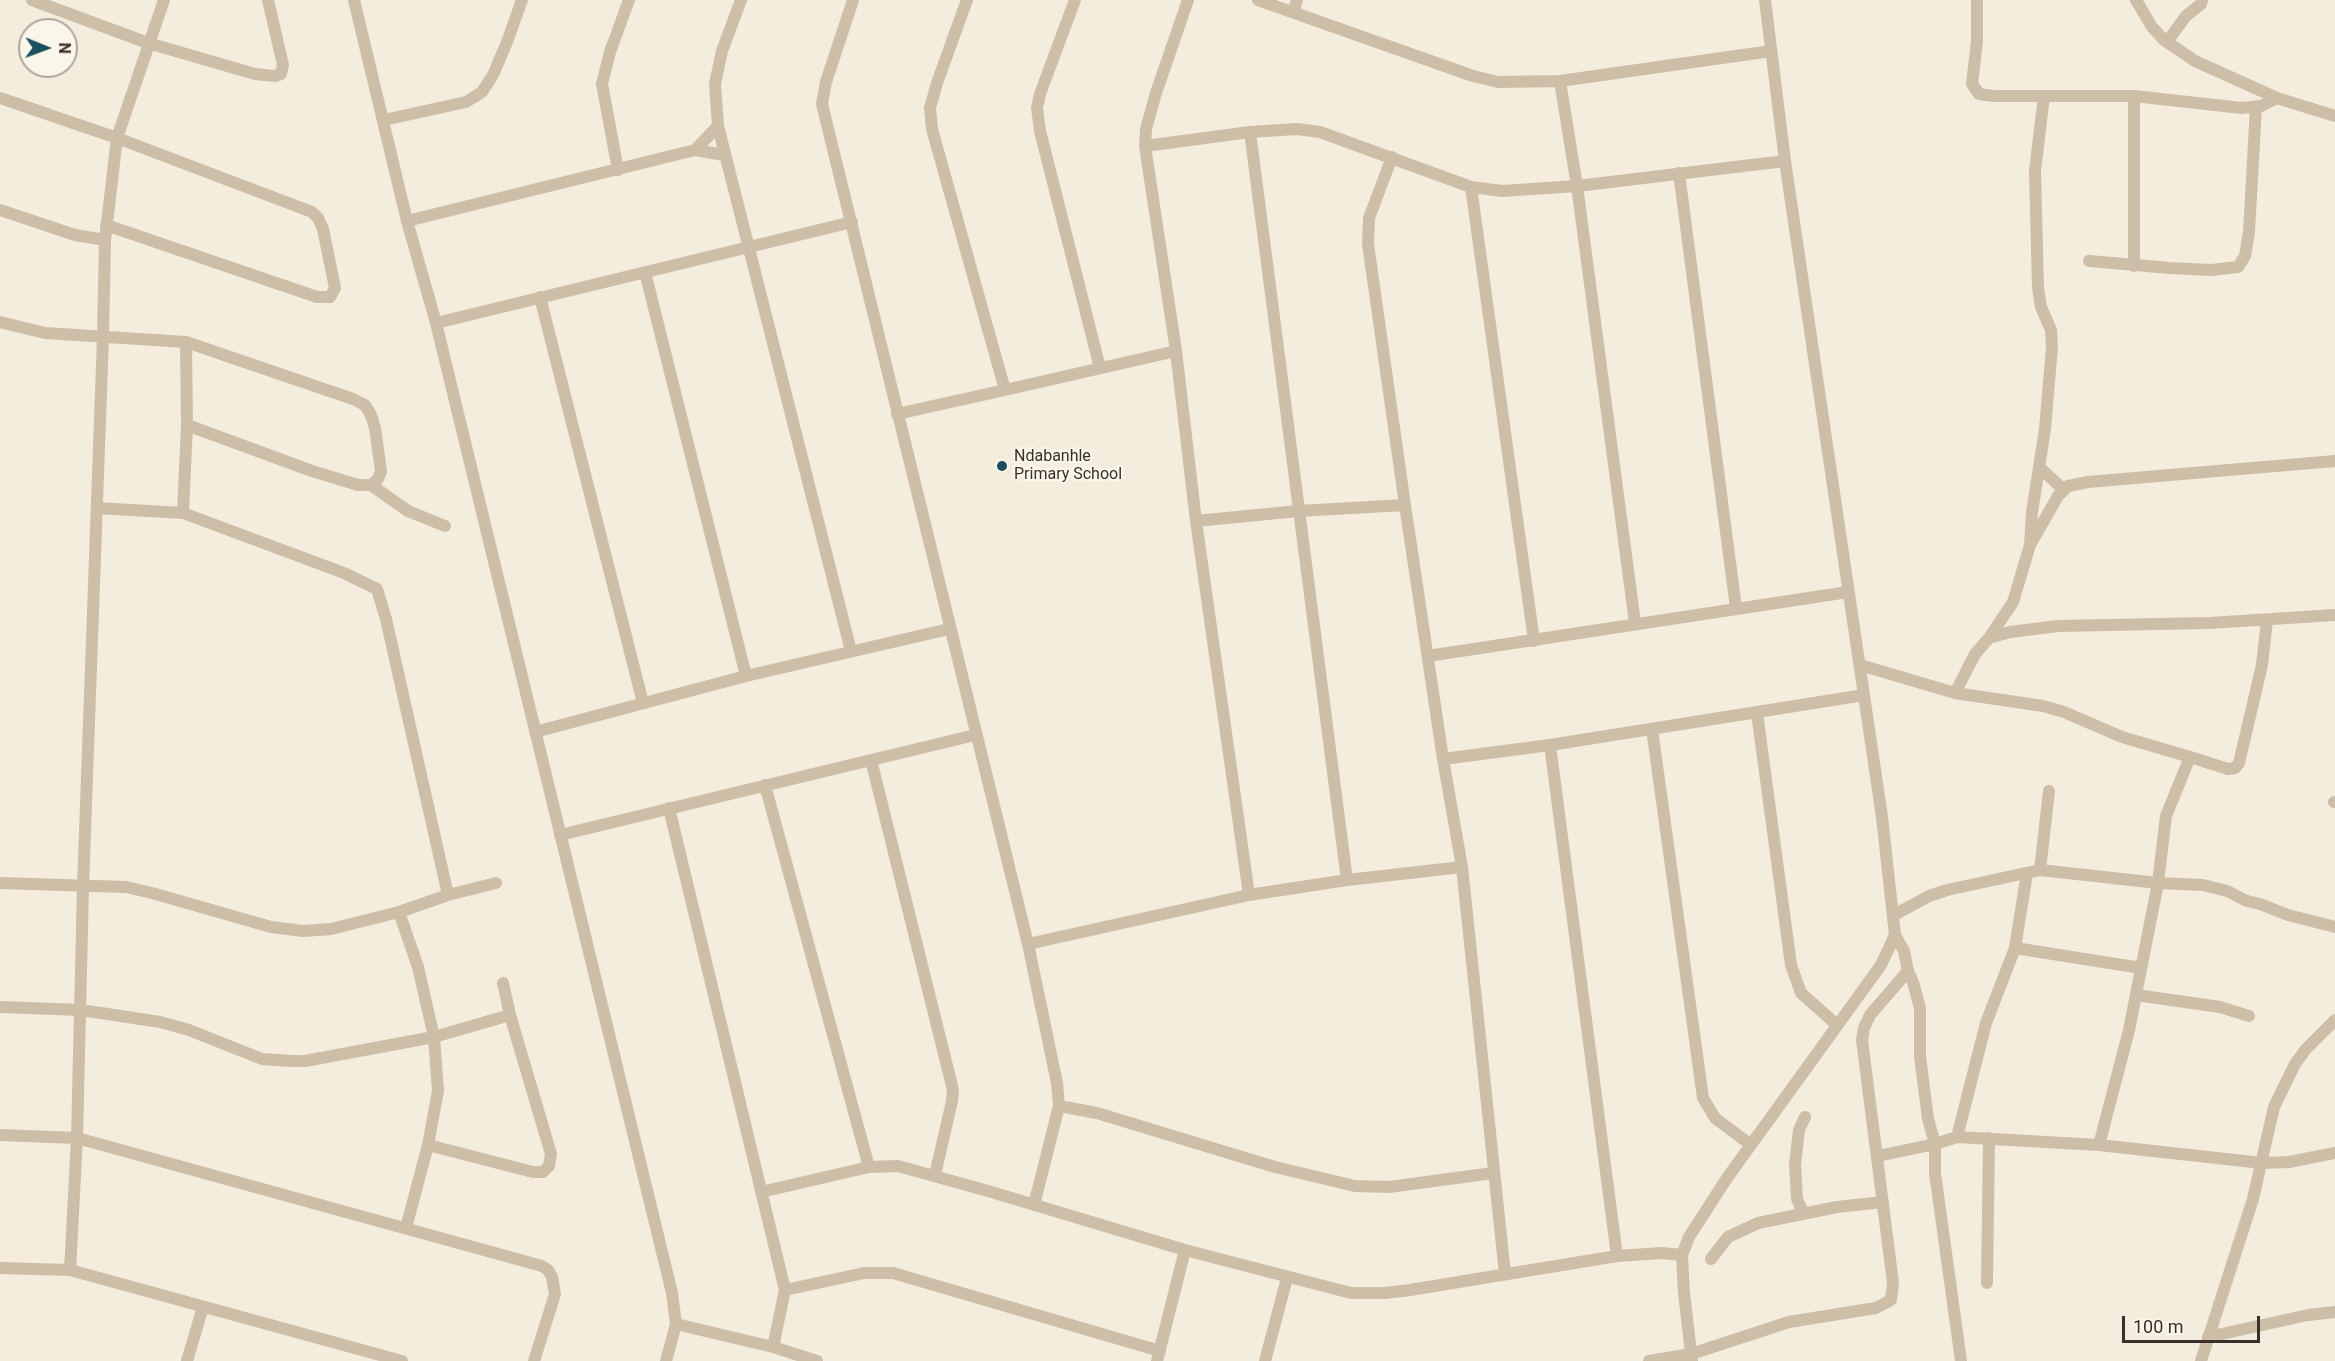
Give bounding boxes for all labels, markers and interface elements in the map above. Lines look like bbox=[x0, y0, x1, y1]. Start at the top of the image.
north arrow bbox=[18, 18, 78, 78]
text: N bbox=[55, 42, 74, 54]
place label: Ndabanhle Primary School bbox=[1014, 447, 1122, 485]
marker: Ndabanhle Primary School bbox=[995, 459, 1009, 473]
scale bar bbox=[2125, 1304, 2263, 1342]
text: 100 m bbox=[2133, 1316, 2184, 1337]

